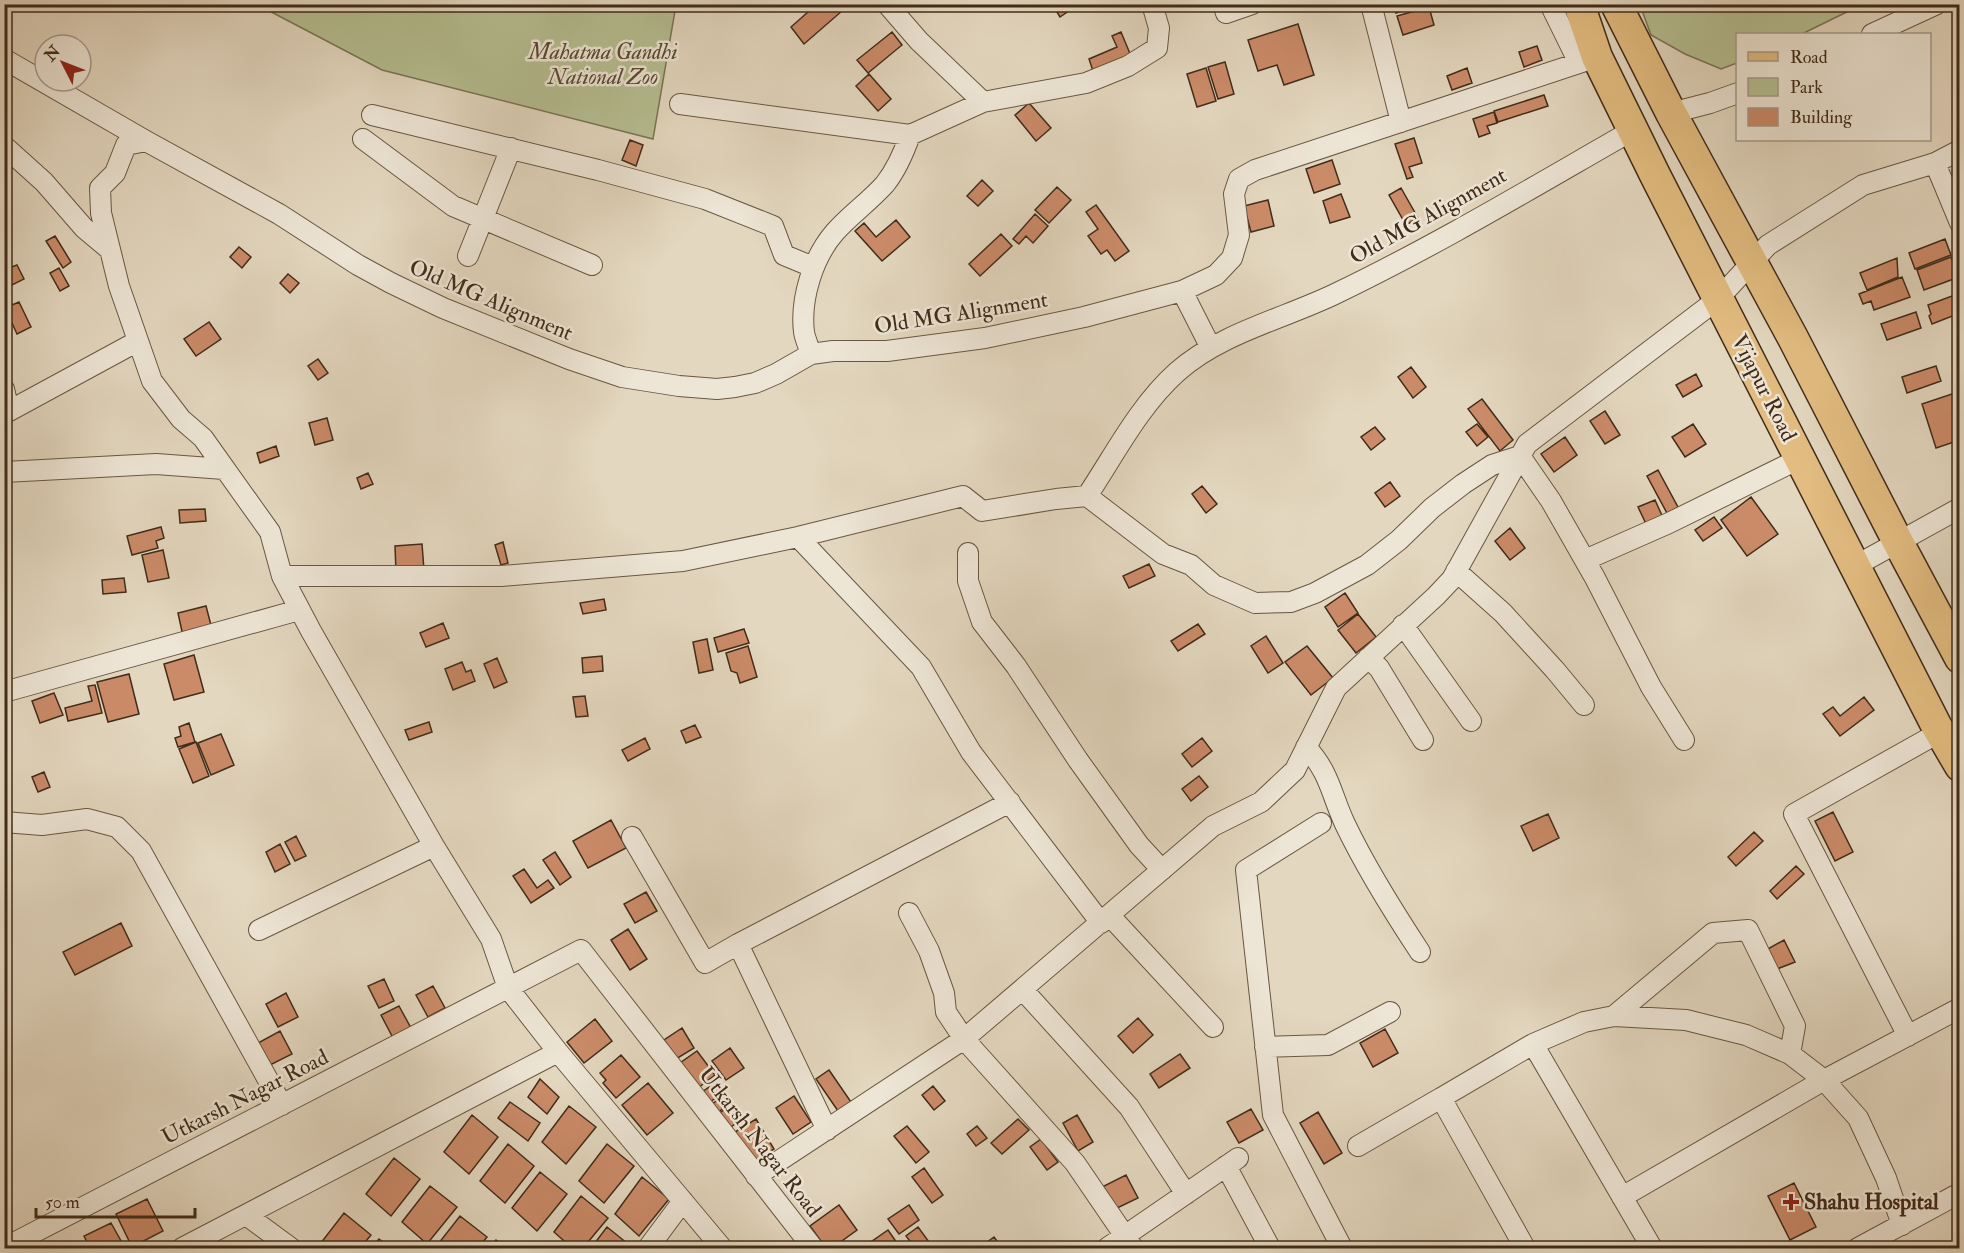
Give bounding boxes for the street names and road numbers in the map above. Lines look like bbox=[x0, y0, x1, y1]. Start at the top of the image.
street label: Old MG Alignment bbox=[1345, 161, 1511, 271]
street label: Old MG Alignment bbox=[405, 253, 577, 347]
street label: Old MG Alignment bbox=[872, 285, 1050, 341]
street label: Vijapur Road bbox=[1724, 330, 1803, 447]
street label: Utkarsh Nagar Road bbox=[157, 1043, 333, 1151]
street label: Utkarsh Nagar Road bbox=[693, 1061, 828, 1223]

